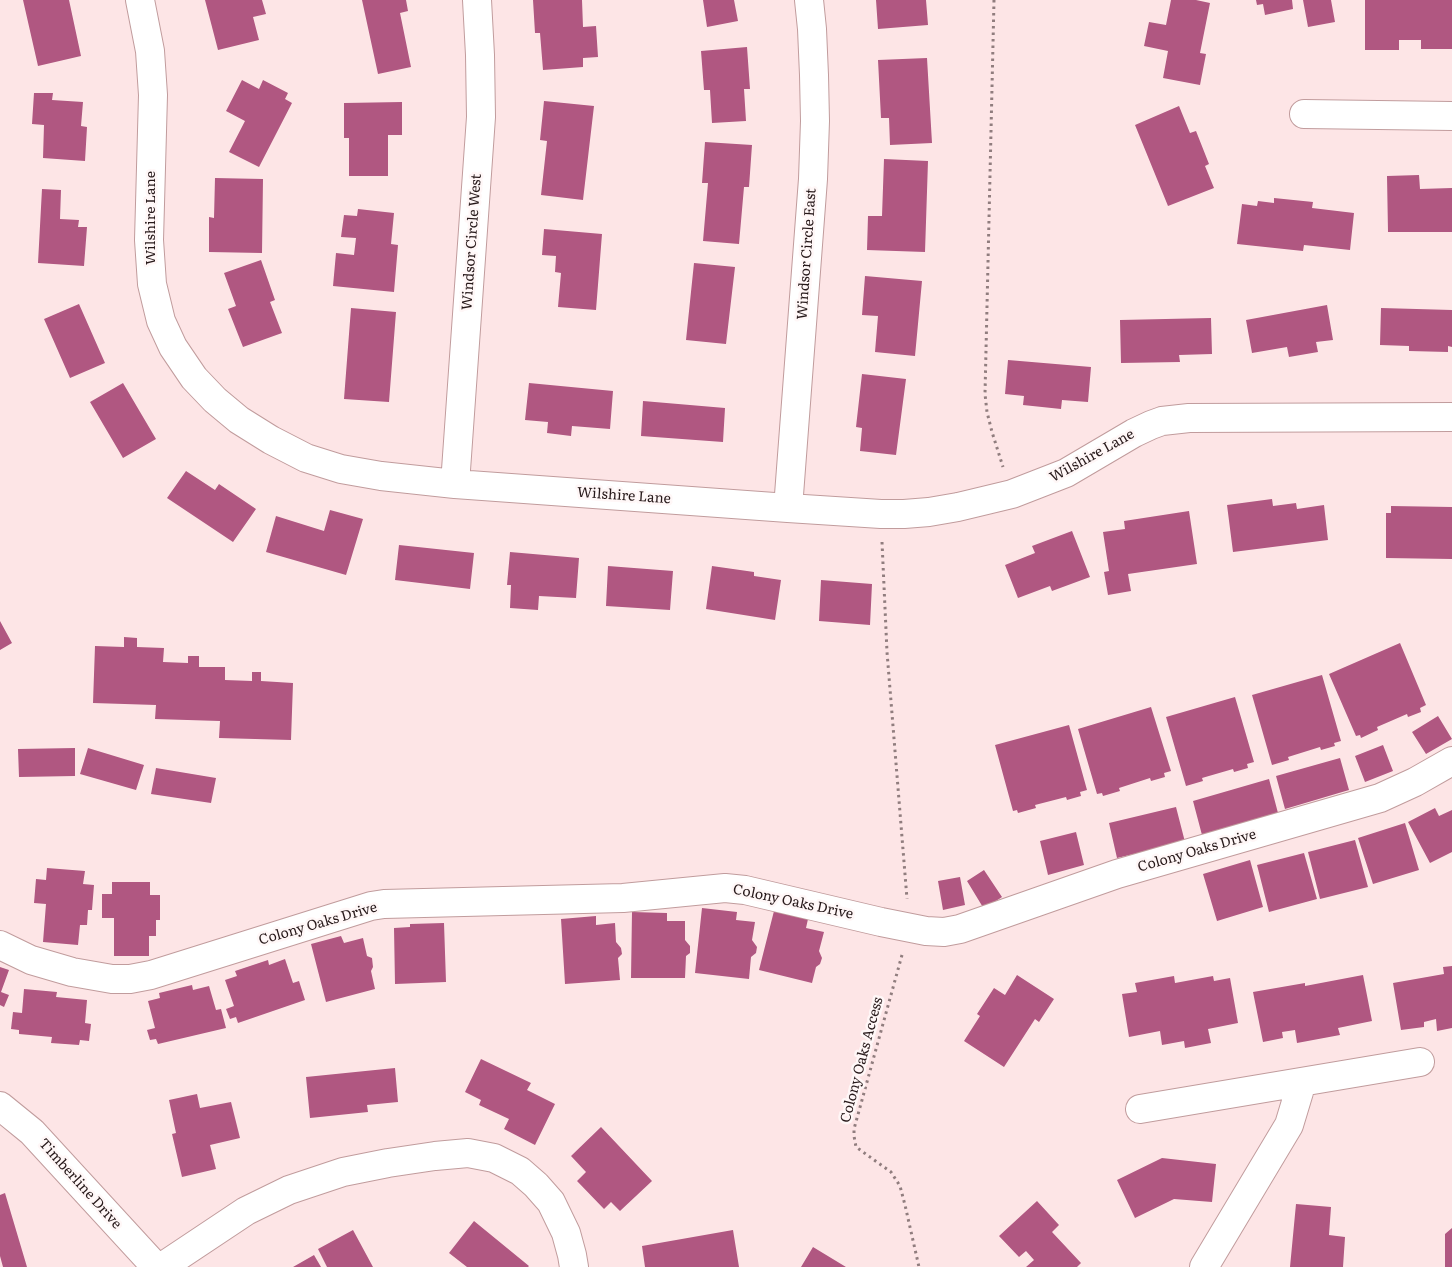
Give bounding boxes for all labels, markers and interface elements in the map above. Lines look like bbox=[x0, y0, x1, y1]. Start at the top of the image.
street label: Wilshire Lane bbox=[143, 171, 159, 265]
street label: Windsor Circle West bbox=[459, 173, 485, 311]
street label: Windsor Circle East bbox=[794, 188, 820, 320]
street label: Wilshire Lane bbox=[1047, 426, 1137, 486]
street label: Wilshire Lane bbox=[577, 484, 671, 508]
street label: Colony Oaks Drive bbox=[1136, 826, 1258, 876]
street label: Colony Oaks Drive bbox=[731, 881, 855, 923]
street label: Colony Oaks Drive bbox=[257, 899, 379, 949]
street label: Colony Oaks Access bbox=[837, 995, 887, 1125]
street label: Timberline Drive bbox=[35, 1136, 125, 1232]

